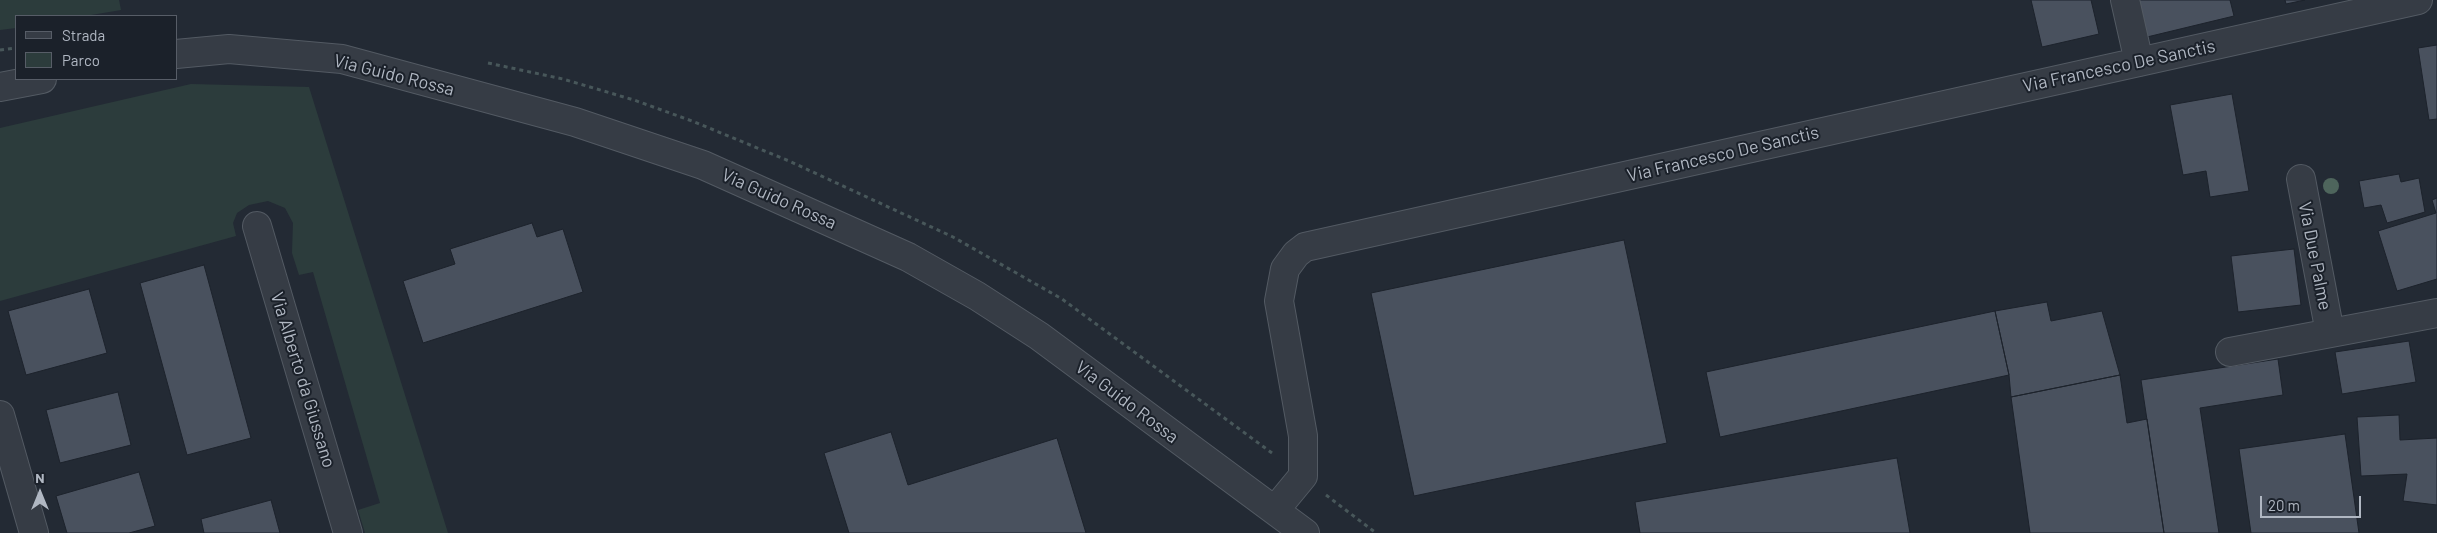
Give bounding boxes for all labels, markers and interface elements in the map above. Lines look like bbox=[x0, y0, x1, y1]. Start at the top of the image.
legend bbox=[15, 15, 178, 80]
text: Strada bbox=[62, 26, 105, 44]
street label: Via Francesco De Sanctis bbox=[2021, 35, 2217, 97]
street label: Via Guido Rossa bbox=[331, 50, 457, 100]
text: Parco bbox=[62, 51, 100, 69]
street label: Via Francesco De Sanctis bbox=[1625, 121, 1821, 187]
street label: Via Guido Rossa bbox=[718, 164, 840, 234]
street label: Via Due Palme bbox=[2294, 200, 2336, 312]
street label: Via Alberto da Giussano bbox=[266, 290, 340, 470]
street label: Via Guido Rossa bbox=[1071, 356, 1183, 448]
north arrow bbox=[15, 468, 65, 518]
text: N bbox=[35, 469, 45, 486]
scale bar bbox=[2262, 486, 2363, 518]
text: 20 m bbox=[2268, 496, 2300, 514]

